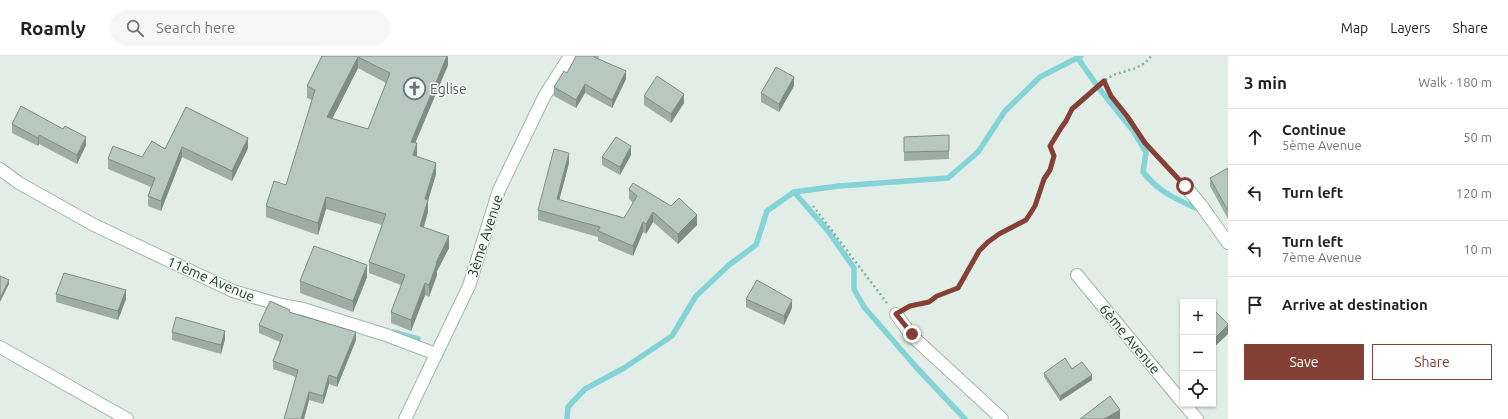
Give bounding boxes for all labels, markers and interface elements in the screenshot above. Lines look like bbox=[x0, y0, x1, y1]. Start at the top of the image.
search box bbox=[110, 10, 390, 46]
text: Roamly bbox=[20, 17, 86, 39]
icon: search bbox=[124, 17, 146, 39]
text: Search here bbox=[156, 19, 235, 36]
text: Map bbox=[1341, 20, 1368, 36]
text: Layers bbox=[1390, 20, 1430, 36]
text: Share bbox=[1452, 20, 1488, 36]
text: 3 min bbox=[1244, 73, 1287, 92]
text: Walk · 180 m bbox=[1418, 75, 1492, 89]
church icon: Eglise bbox=[401, 76, 427, 102]
place label: Eglise bbox=[430, 81, 467, 97]
text: Continue bbox=[1282, 121, 1346, 138]
icon: ahead bbox=[1244, 126, 1266, 148]
text: 50 m bbox=[1463, 130, 1492, 144]
text: 5ème Avenue bbox=[1282, 138, 1362, 152]
route start bbox=[1176, 177, 1194, 195]
icon: left bbox=[1244, 182, 1266, 204]
text: Turn left bbox=[1282, 184, 1343, 201]
text: 120 m bbox=[1456, 186, 1492, 200]
street label: 3ème Avenue bbox=[464, 193, 506, 279]
text: Turn left bbox=[1282, 233, 1343, 250]
icon: left bbox=[1244, 238, 1266, 260]
text: 10 m bbox=[1463, 242, 1492, 256]
text: 7ème Avenue bbox=[1282, 250, 1362, 264]
street label: 11ème Avenue bbox=[165, 253, 257, 305]
icon: arrive bbox=[1244, 294, 1266, 316]
text: Arrive at destination bbox=[1282, 296, 1428, 313]
map controls bbox=[1180, 299, 1216, 407]
button: + bbox=[1180, 299, 1216, 335]
street label: 6ème Avenue bbox=[1096, 301, 1164, 377]
route end bbox=[903, 325, 921, 343]
button: − bbox=[1180, 335, 1216, 371]
button: Save bbox=[1244, 344, 1364, 380]
button: Share bbox=[1372, 344, 1492, 380]
button: locate bbox=[1180, 371, 1216, 407]

